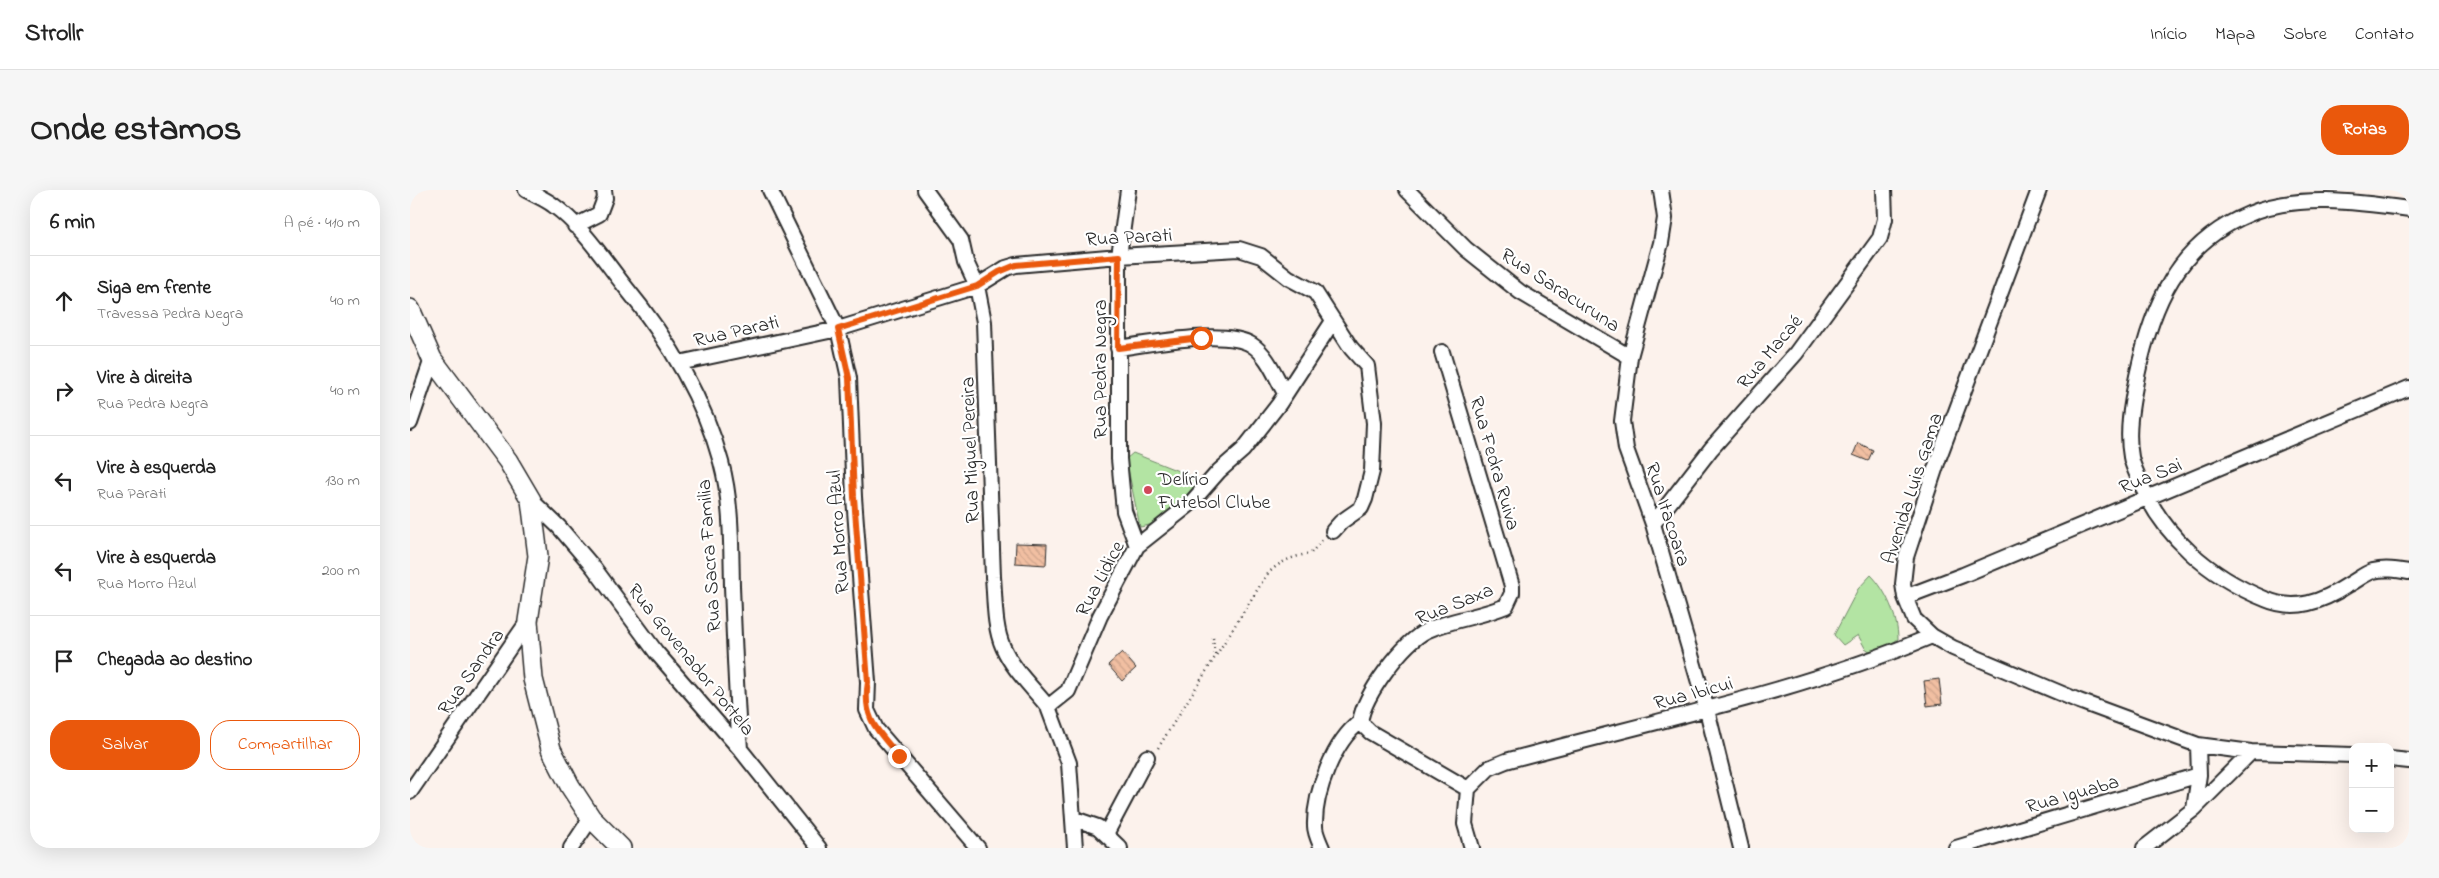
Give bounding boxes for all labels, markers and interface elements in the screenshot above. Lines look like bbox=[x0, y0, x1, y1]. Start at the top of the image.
text: Strollr bbox=[25, 17, 83, 52]
text: Início bbox=[2150, 22, 2187, 48]
text: Mapa bbox=[2215, 22, 2255, 48]
text: Sobre bbox=[2283, 22, 2327, 48]
text: Contato bbox=[2355, 22, 2414, 48]
text: Onde estamos bbox=[30, 105, 242, 156]
button: Rotas bbox=[2321, 105, 2409, 155]
text: 6 min bbox=[50, 208, 95, 238]
text: A pé · 410 m bbox=[284, 211, 360, 235]
street label: Rua Parati bbox=[1085, 222, 1173, 255]
street label: Rua Saracuruna bbox=[1494, 242, 1625, 341]
text: Siga em frente bbox=[97, 275, 211, 302]
icon: ahead bbox=[50, 287, 78, 315]
text: 40 m bbox=[330, 289, 360, 313]
street label: Rua Pedra Negra bbox=[1087, 299, 1117, 439]
text: Travessa Pedra Negra bbox=[97, 302, 243, 326]
street label: Rua Parati bbox=[691, 309, 782, 356]
street label: Rua Macaé bbox=[1731, 309, 1811, 396]
route start bbox=[1190, 327, 1213, 350]
text: Vire à direita bbox=[97, 365, 192, 392]
street label: Rua Miguel Pereira bbox=[954, 376, 990, 524]
icon: right bbox=[50, 377, 78, 405]
text: 40 m bbox=[330, 379, 360, 403]
text: Rua Pedra Negra bbox=[97, 392, 208, 416]
street label: Rua Fedra Ruiva bbox=[1461, 393, 1527, 534]
street label: Avenida Luis Gama bbox=[1875, 409, 1951, 568]
street label: Rua Sai bbox=[2115, 452, 2187, 503]
text: Vire à esquerda bbox=[97, 455, 216, 482]
street label: Rua Itacoara bbox=[1636, 459, 1697, 570]
place label: Delírio Futebol Clube bbox=[1157, 466, 1271, 518]
icon: left bbox=[50, 467, 78, 495]
text: 130 m bbox=[325, 469, 360, 493]
street label: Rua Morro Azul bbox=[821, 469, 858, 595]
street label: Rua Sacra Familia bbox=[691, 478, 730, 633]
text: Rua Parati bbox=[97, 482, 166, 506]
marker: Delírio Futebol Clube bbox=[1142, 484, 1154, 496]
street label: Rua Lidice bbox=[1069, 536, 1133, 622]
text: Vire à esquerda bbox=[97, 545, 216, 572]
icon: left bbox=[50, 557, 78, 585]
text: 200 m bbox=[322, 559, 360, 583]
text: Rua Morro Azul bbox=[97, 572, 196, 596]
street label: Rua Saxa bbox=[1412, 577, 1498, 634]
street label: Rua Govenador Portela bbox=[619, 578, 761, 743]
street label: Rua Sandra bbox=[431, 623, 513, 722]
icon: arrive bbox=[50, 647, 78, 675]
text: Chegada ao destino bbox=[97, 647, 252, 674]
street label: Rua Ibicui bbox=[1651, 670, 1737, 719]
button: Salvar bbox=[50, 720, 200, 770]
button: Compartilhar bbox=[210, 720, 360, 770]
map controls bbox=[2349, 743, 2394, 833]
button: + bbox=[2349, 743, 2394, 788]
route end bbox=[888, 745, 911, 768]
street label: Rua Iguaba bbox=[2023, 768, 2123, 823]
button: − bbox=[2349, 788, 2394, 833]

